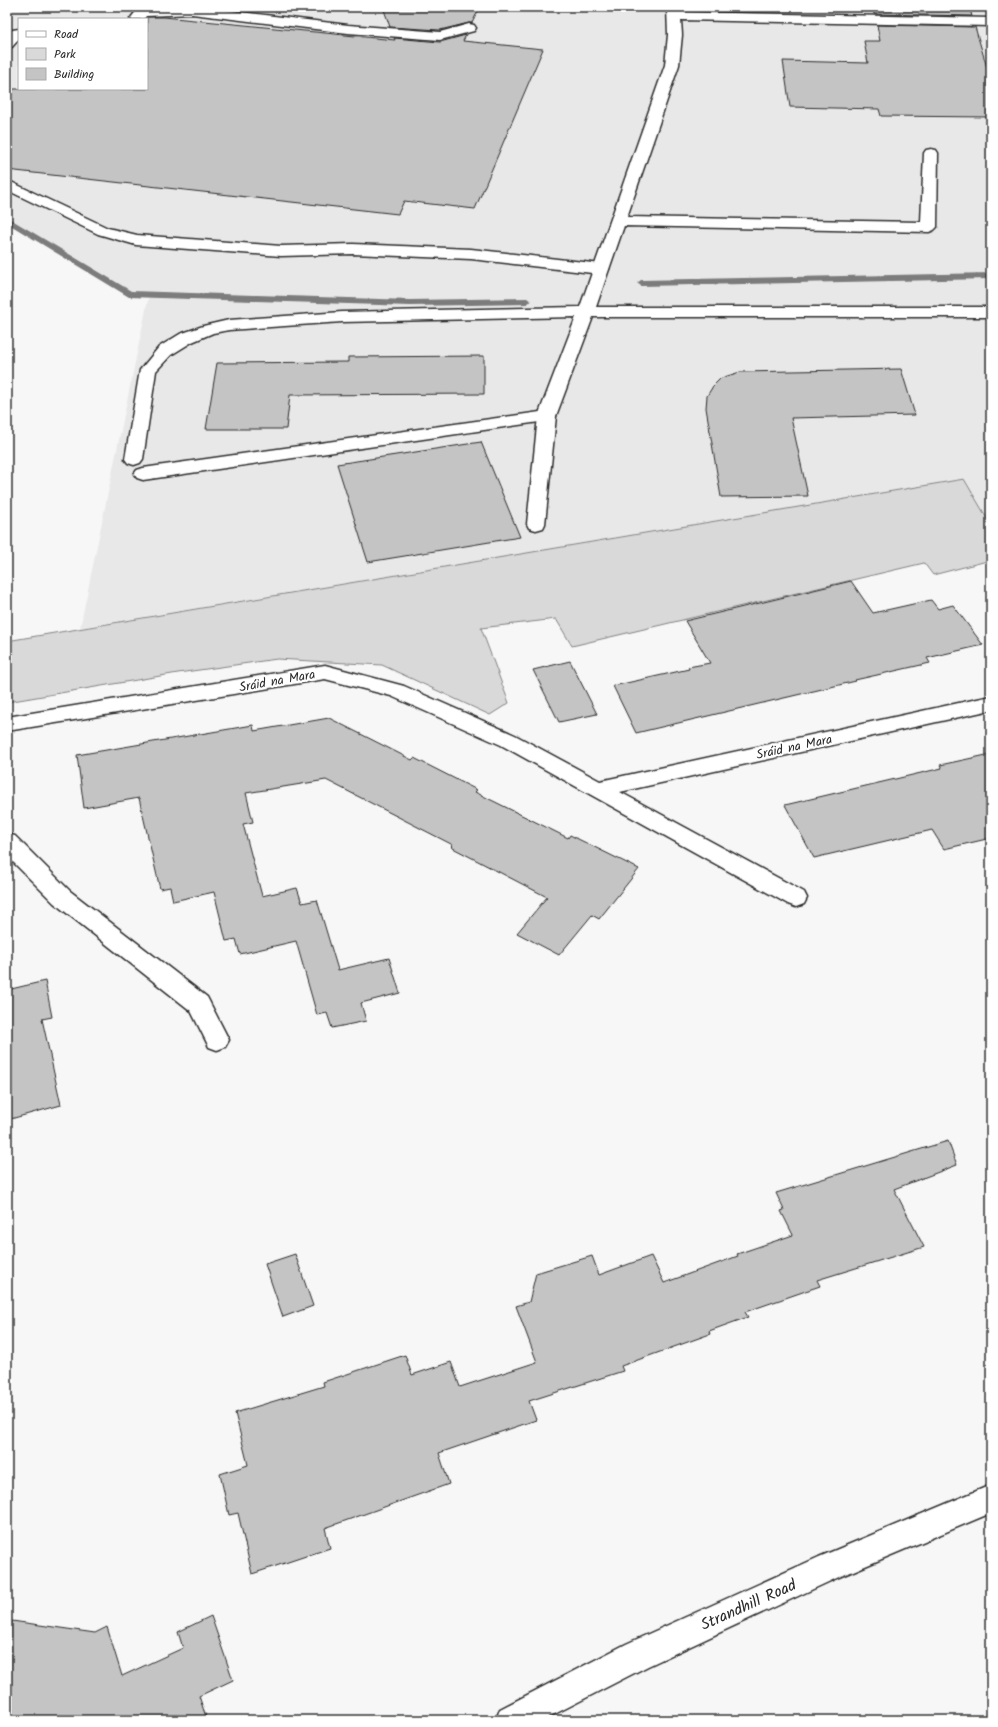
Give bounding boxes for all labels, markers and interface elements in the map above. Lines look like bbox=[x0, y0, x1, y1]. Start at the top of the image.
legend bbox=[18, 18, 148, 90]
text: Road bbox=[54, 25, 79, 44]
text: Park bbox=[54, 45, 76, 64]
text: Building bbox=[54, 65, 94, 84]
street label: Sráid na Mara bbox=[237, 664, 317, 699]
street label: Sráid na Mara bbox=[754, 729, 834, 766]
street label: Strandhill Road bbox=[697, 1573, 802, 1638]

